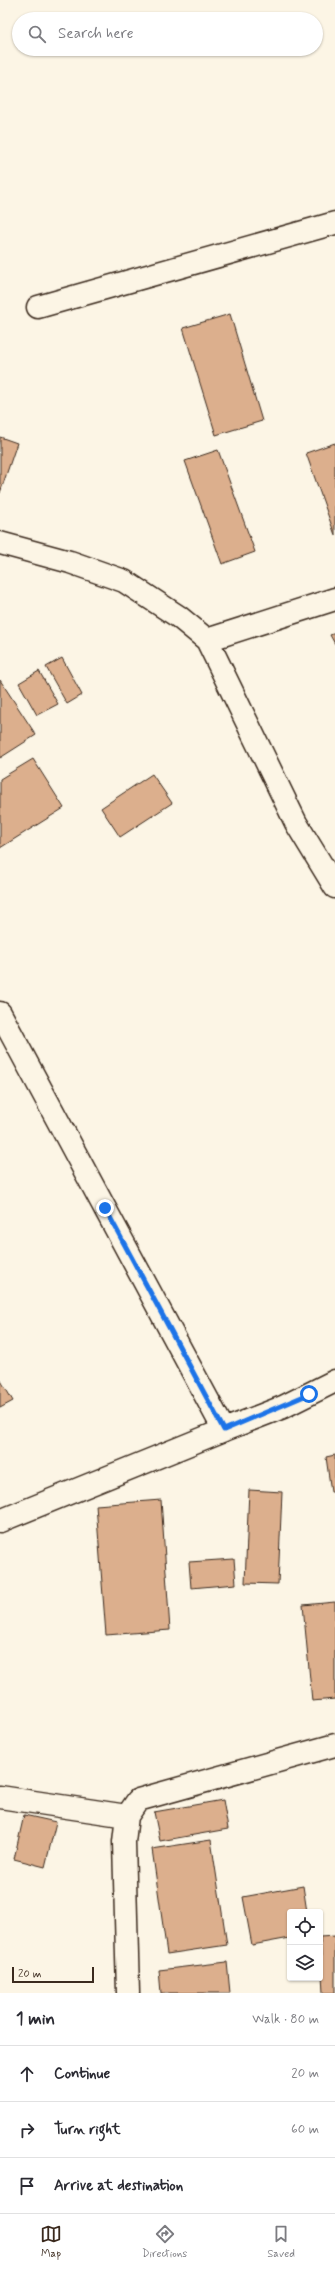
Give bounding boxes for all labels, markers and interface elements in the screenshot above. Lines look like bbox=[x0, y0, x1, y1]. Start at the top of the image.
search box bbox=[12, 12, 323, 56]
icon: search bbox=[26, 23, 48, 45]
text: Search here bbox=[58, 24, 134, 44]
route end bbox=[96, 1199, 114, 1217]
route start bbox=[300, 1385, 318, 1403]
map controls bbox=[287, 1909, 323, 1981]
button: locate bbox=[287, 1909, 323, 1945]
button: layers bbox=[287, 1945, 323, 1981]
scale bar bbox=[12, 1965, 94, 1984]
text: 20 m bbox=[18, 1967, 41, 1981]
text: 1 min bbox=[16, 2008, 55, 2030]
text: Walk · 80 m bbox=[252, 2011, 319, 2028]
icon: ahead bbox=[16, 2063, 38, 2085]
text: Continue bbox=[54, 2064, 110, 2084]
text: 20 m bbox=[291, 2065, 319, 2082]
icon: right bbox=[16, 2119, 38, 2141]
text: Turn right bbox=[54, 2120, 121, 2140]
text: 60 m bbox=[291, 2121, 319, 2138]
icon: arrive bbox=[16, 2175, 38, 2197]
text: Arrive at destination bbox=[54, 2176, 183, 2196]
tab: Map bbox=[40, 2223, 62, 2261]
tab: Directions bbox=[142, 2223, 187, 2261]
tab: Saved bbox=[267, 2223, 295, 2261]

